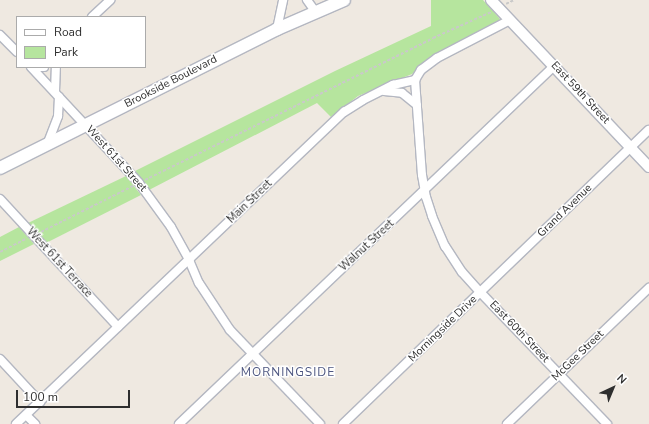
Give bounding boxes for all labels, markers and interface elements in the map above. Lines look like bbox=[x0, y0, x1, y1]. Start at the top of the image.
legend bbox=[16, 16, 146, 68]
text: Road bbox=[54, 24, 82, 40]
text: Park bbox=[54, 44, 78, 60]
street label: Brookside Boulevard bbox=[122, 53, 220, 111]
street label: East 59th Street bbox=[548, 59, 612, 127]
street label: West 61st Street bbox=[83, 123, 149, 195]
street label: Main Street bbox=[225, 177, 275, 227]
street label: Grand Avenue bbox=[535, 182, 595, 240]
street label: Walnut Street bbox=[337, 217, 397, 275]
street label: West 61st Terrace bbox=[23, 225, 95, 301]
street label: Morningside Drive bbox=[406, 293, 480, 365]
street label: East 60th Street bbox=[486, 299, 552, 365]
street label: McGee Street bbox=[549, 328, 607, 384]
district label: MORNINGSIDE bbox=[241, 366, 335, 380]
north arrow bbox=[593, 368, 633, 408]
text: N bbox=[614, 371, 630, 387]
scale bar bbox=[18, 382, 132, 408]
text: 100 m bbox=[23, 389, 58, 405]

